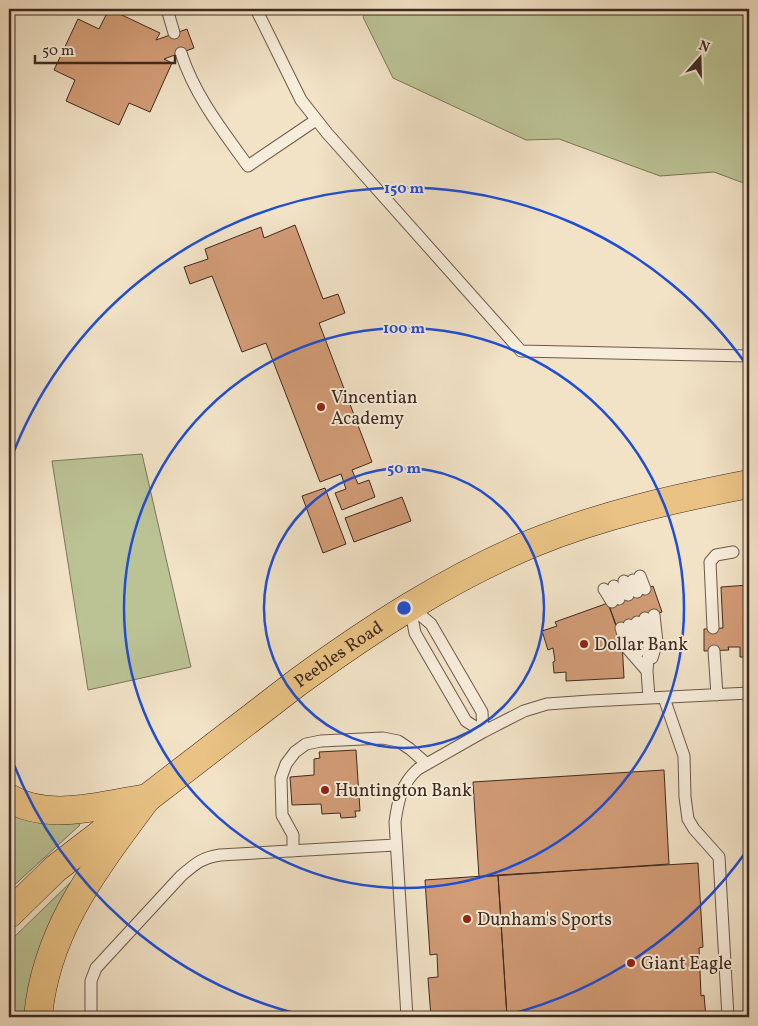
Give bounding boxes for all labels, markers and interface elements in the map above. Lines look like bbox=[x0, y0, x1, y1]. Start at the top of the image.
scale bar bbox=[35, 32, 175, 64]
north arrow bbox=[676, 32, 726, 82]
text: N bbox=[696, 37, 712, 58]
text: 50 m bbox=[42, 41, 74, 62]
text: 150 m bbox=[384, 179, 424, 200]
text: 100 m bbox=[383, 319, 426, 340]
place label: Vincentian Academy bbox=[331, 386, 418, 432]
marker: Vincentian Academy bbox=[315, 401, 327, 413]
text: 50 m bbox=[387, 459, 421, 480]
centre of rings bbox=[395, 599, 413, 617]
street label: Peebles Road bbox=[290, 616, 388, 695]
place label: Dollar Bank bbox=[594, 633, 688, 658]
marker: Dollar Bank bbox=[578, 638, 590, 650]
place label: Huntington Bank bbox=[335, 779, 472, 804]
marker: Huntington Bank bbox=[319, 784, 331, 796]
place label: Dunham's Sports bbox=[477, 908, 612, 933]
marker: Dunham's Sports bbox=[461, 913, 473, 925]
place label: Giant Eagle bbox=[641, 952, 732, 977]
marker: Giant Eagle bbox=[625, 957, 637, 969]

